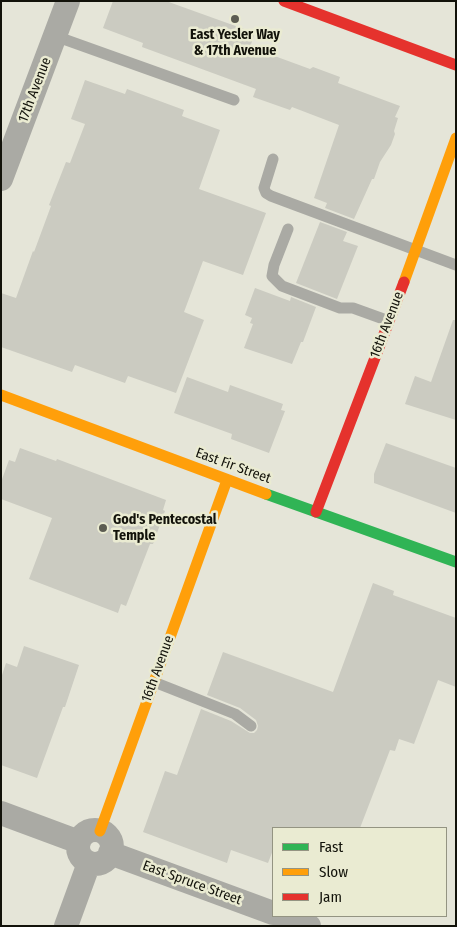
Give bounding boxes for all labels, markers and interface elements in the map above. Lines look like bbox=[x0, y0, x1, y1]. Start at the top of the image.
marker: East Yesler Way & 17th Avenue bbox=[229, 13, 241, 25]
place label: East Yesler Way & 17th Avenue bbox=[190, 27, 280, 59]
street label: 17th Avenue bbox=[15, 55, 55, 125]
street label: 16th Avenue bbox=[367, 289, 407, 361]
street label: East Fir Street bbox=[193, 445, 273, 487]
place label: God's Pentecostal Temple bbox=[113, 512, 217, 544]
marker: God's Pentecostal Temple bbox=[97, 522, 109, 534]
street label: 16th Avenue bbox=[138, 633, 178, 705]
legend bbox=[272, 827, 447, 917]
text: Fast bbox=[319, 838, 343, 856]
street label: East Spruce Street bbox=[140, 857, 244, 909]
text: Slow bbox=[319, 863, 348, 881]
text: Jam bbox=[319, 888, 342, 906]

